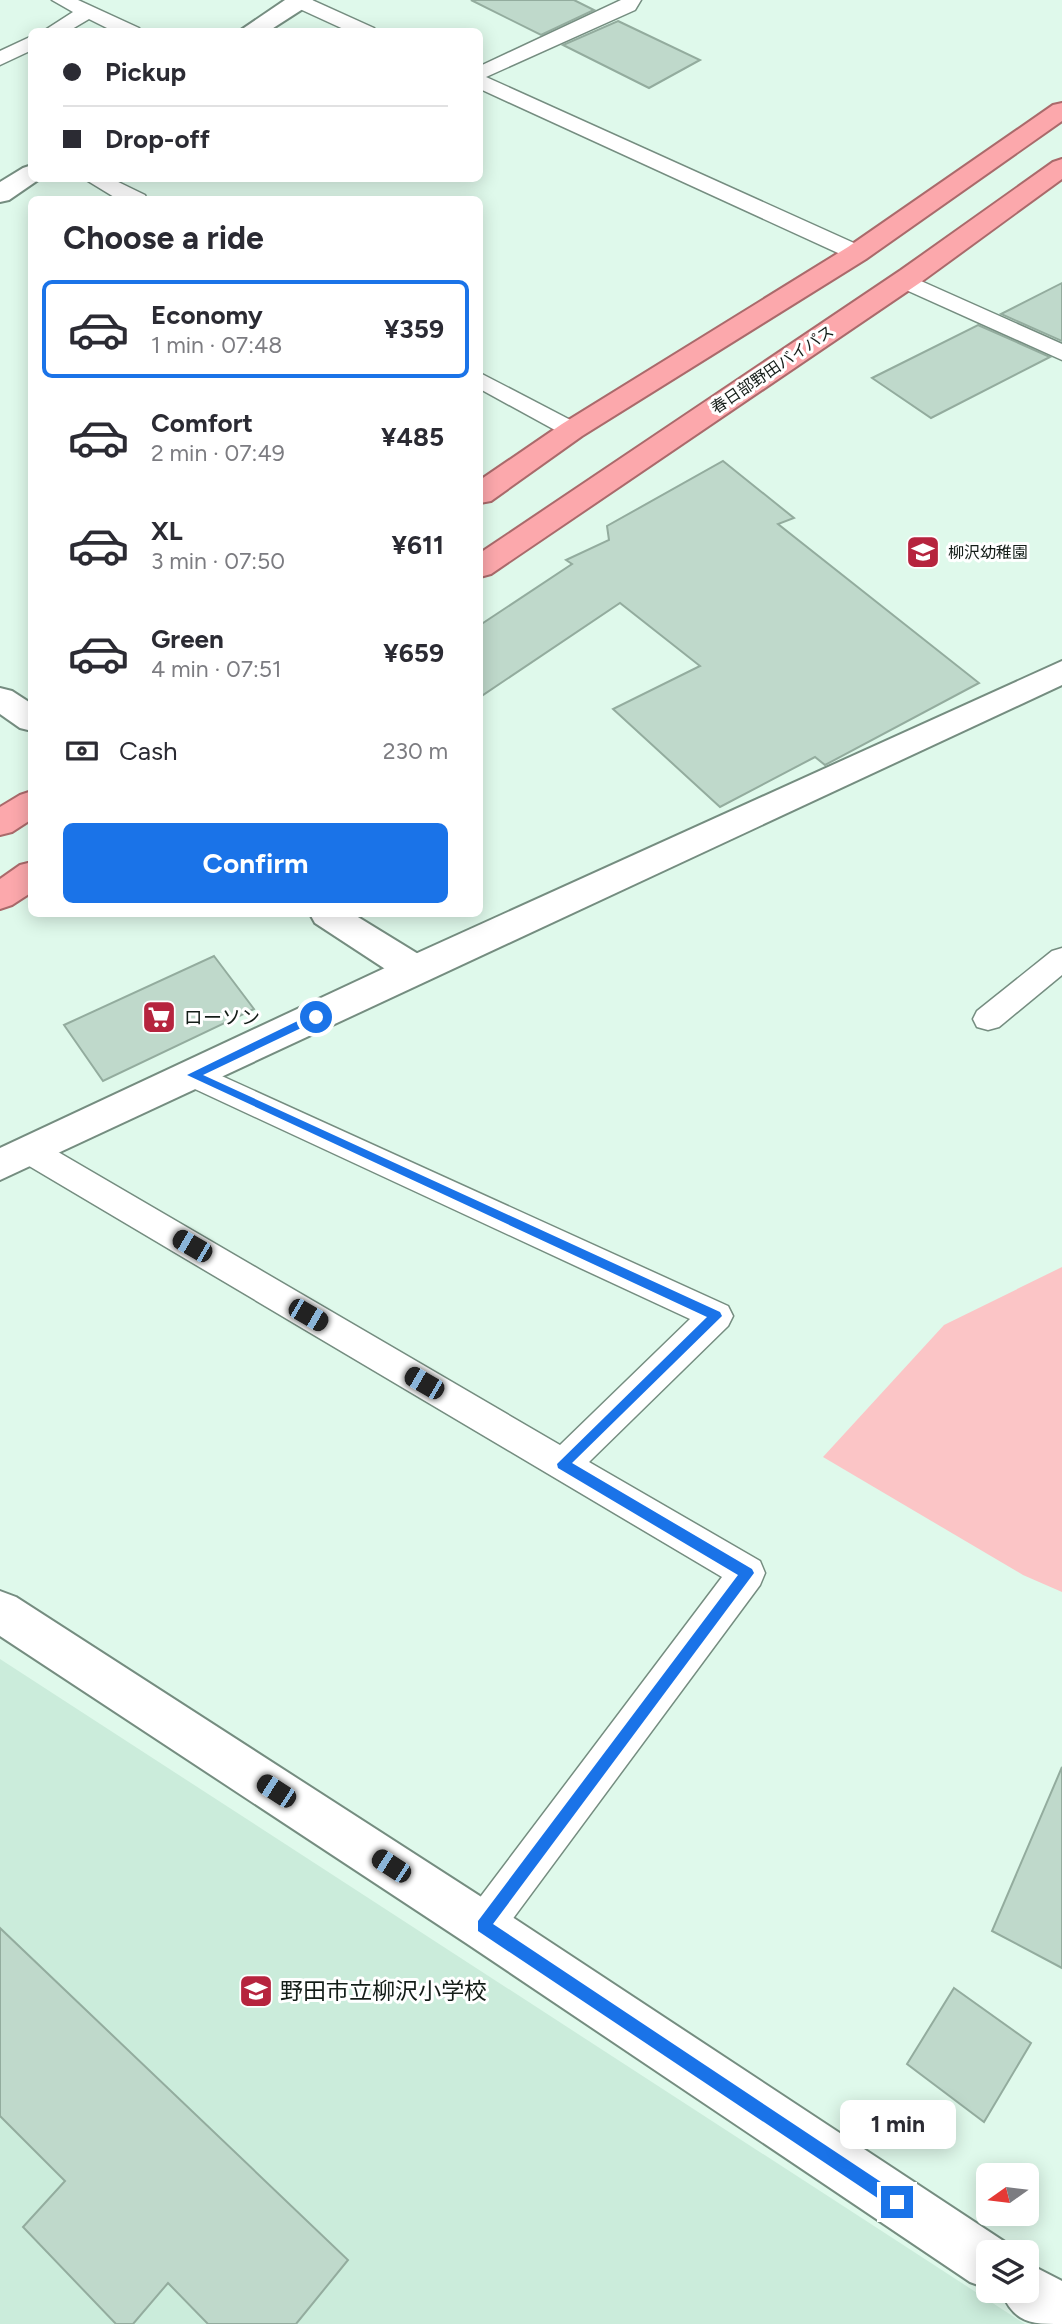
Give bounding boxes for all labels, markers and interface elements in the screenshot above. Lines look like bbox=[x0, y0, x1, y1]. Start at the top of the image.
text: Pickup bbox=[105, 56, 186, 88]
text: Drop-off bbox=[105, 123, 210, 155]
text: Choose a ride bbox=[63, 219, 264, 257]
icon: car bbox=[67, 298, 130, 361]
text: Economy bbox=[151, 299, 263, 331]
text: ¥359 bbox=[384, 313, 444, 345]
street label: 春日部野田バイパス bbox=[707, 321, 837, 417]
text: 1 min · 07:48 bbox=[151, 331, 282, 359]
icon: car bbox=[67, 406, 130, 469]
text: Comfort bbox=[151, 407, 253, 439]
text: ¥485 bbox=[381, 421, 444, 453]
text: 2 min · 07:49 bbox=[151, 439, 285, 467]
icon: car bbox=[67, 514, 130, 577]
text: XL bbox=[151, 515, 183, 547]
text: ¥611 bbox=[391, 529, 444, 561]
school or university icon: 柳沢幼稚園 bbox=[904, 533, 942, 571]
place label: 柳沢幼稚園 bbox=[948, 543, 1028, 562]
text: 3 min · 07:50 bbox=[151, 547, 285, 575]
icon: car bbox=[67, 622, 130, 685]
text: Green bbox=[151, 623, 224, 655]
text: ¥659 bbox=[383, 637, 444, 669]
text: 4 min · 07:51 bbox=[151, 655, 282, 683]
icon: cash bbox=[63, 732, 101, 770]
text: Cash bbox=[119, 735, 178, 767]
text: 230 m bbox=[383, 737, 448, 765]
button: Confirm bbox=[63, 823, 448, 903]
supermarket icon: ローソン bbox=[140, 998, 178, 1036]
route start bbox=[300, 1001, 332, 1033]
place label: ローソン bbox=[184, 1006, 260, 1029]
car bbox=[169, 1226, 216, 1266]
car bbox=[285, 1295, 332, 1335]
car bbox=[401, 1363, 448, 1403]
car bbox=[253, 1771, 300, 1811]
car bbox=[368, 1846, 415, 1886]
school or university icon: 野田市立柳沢小学校 bbox=[237, 1972, 275, 2010]
place label: 野田市立柳沢小学校 bbox=[280, 1977, 487, 2005]
callout: 1 min bbox=[839, 2100, 955, 2150]
text: 1 min bbox=[871, 2110, 925, 2138]
north arrow bbox=[976, 2163, 1040, 2226]
map controls bbox=[976, 2163, 1039, 2303]
route end bbox=[881, 2186, 913, 2218]
button: layers bbox=[976, 2240, 1039, 2303]

